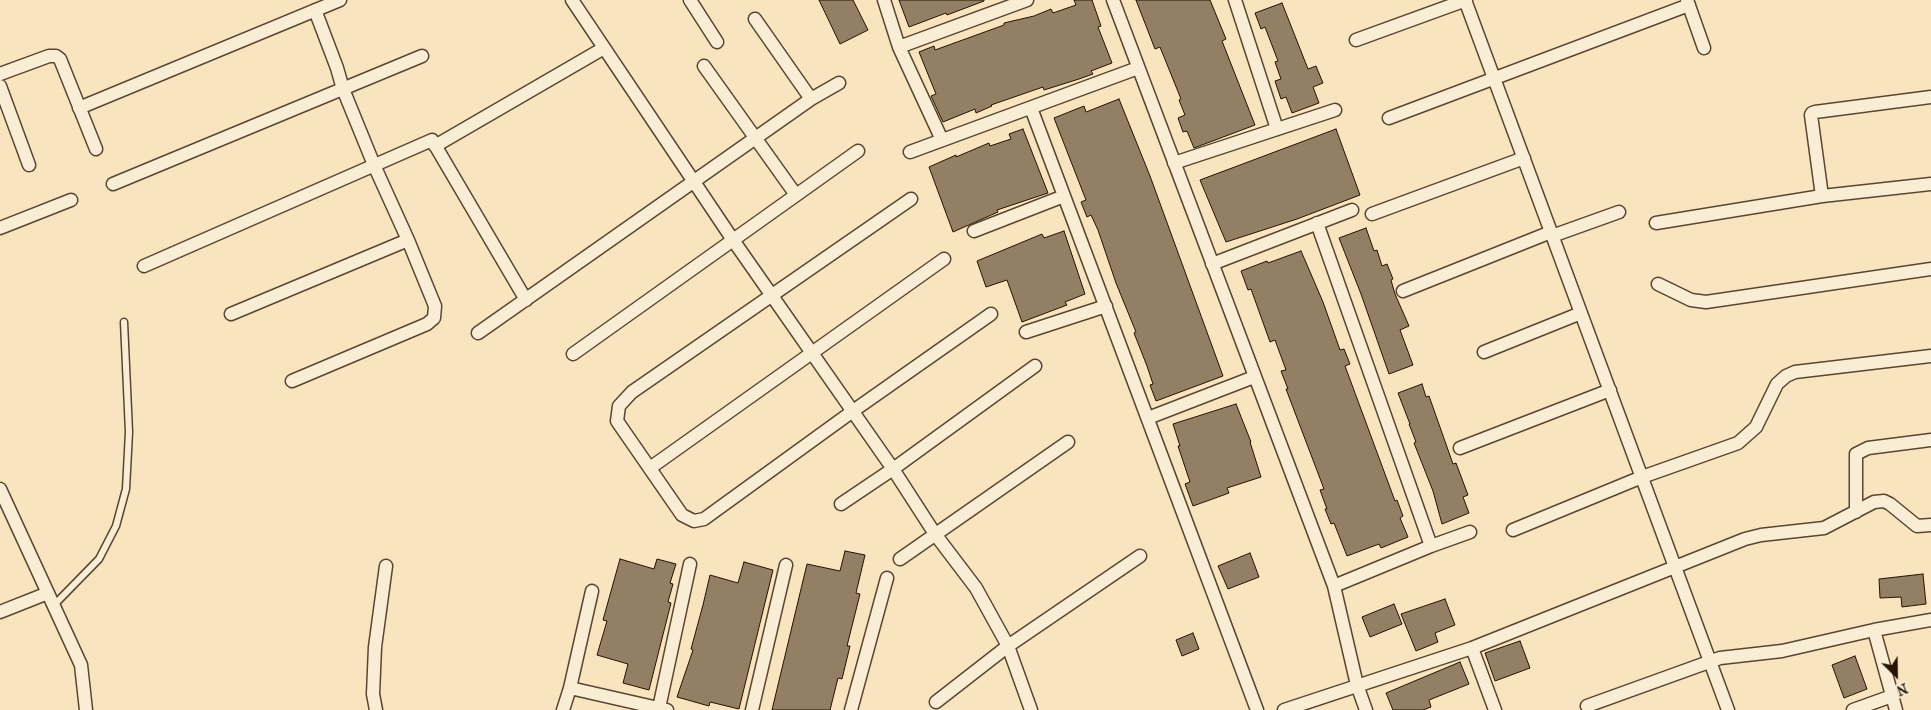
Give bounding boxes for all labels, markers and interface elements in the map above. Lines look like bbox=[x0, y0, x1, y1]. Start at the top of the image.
north arrow bbox=[1871, 650, 1921, 700]
text: N bbox=[1894, 679, 1910, 699]

